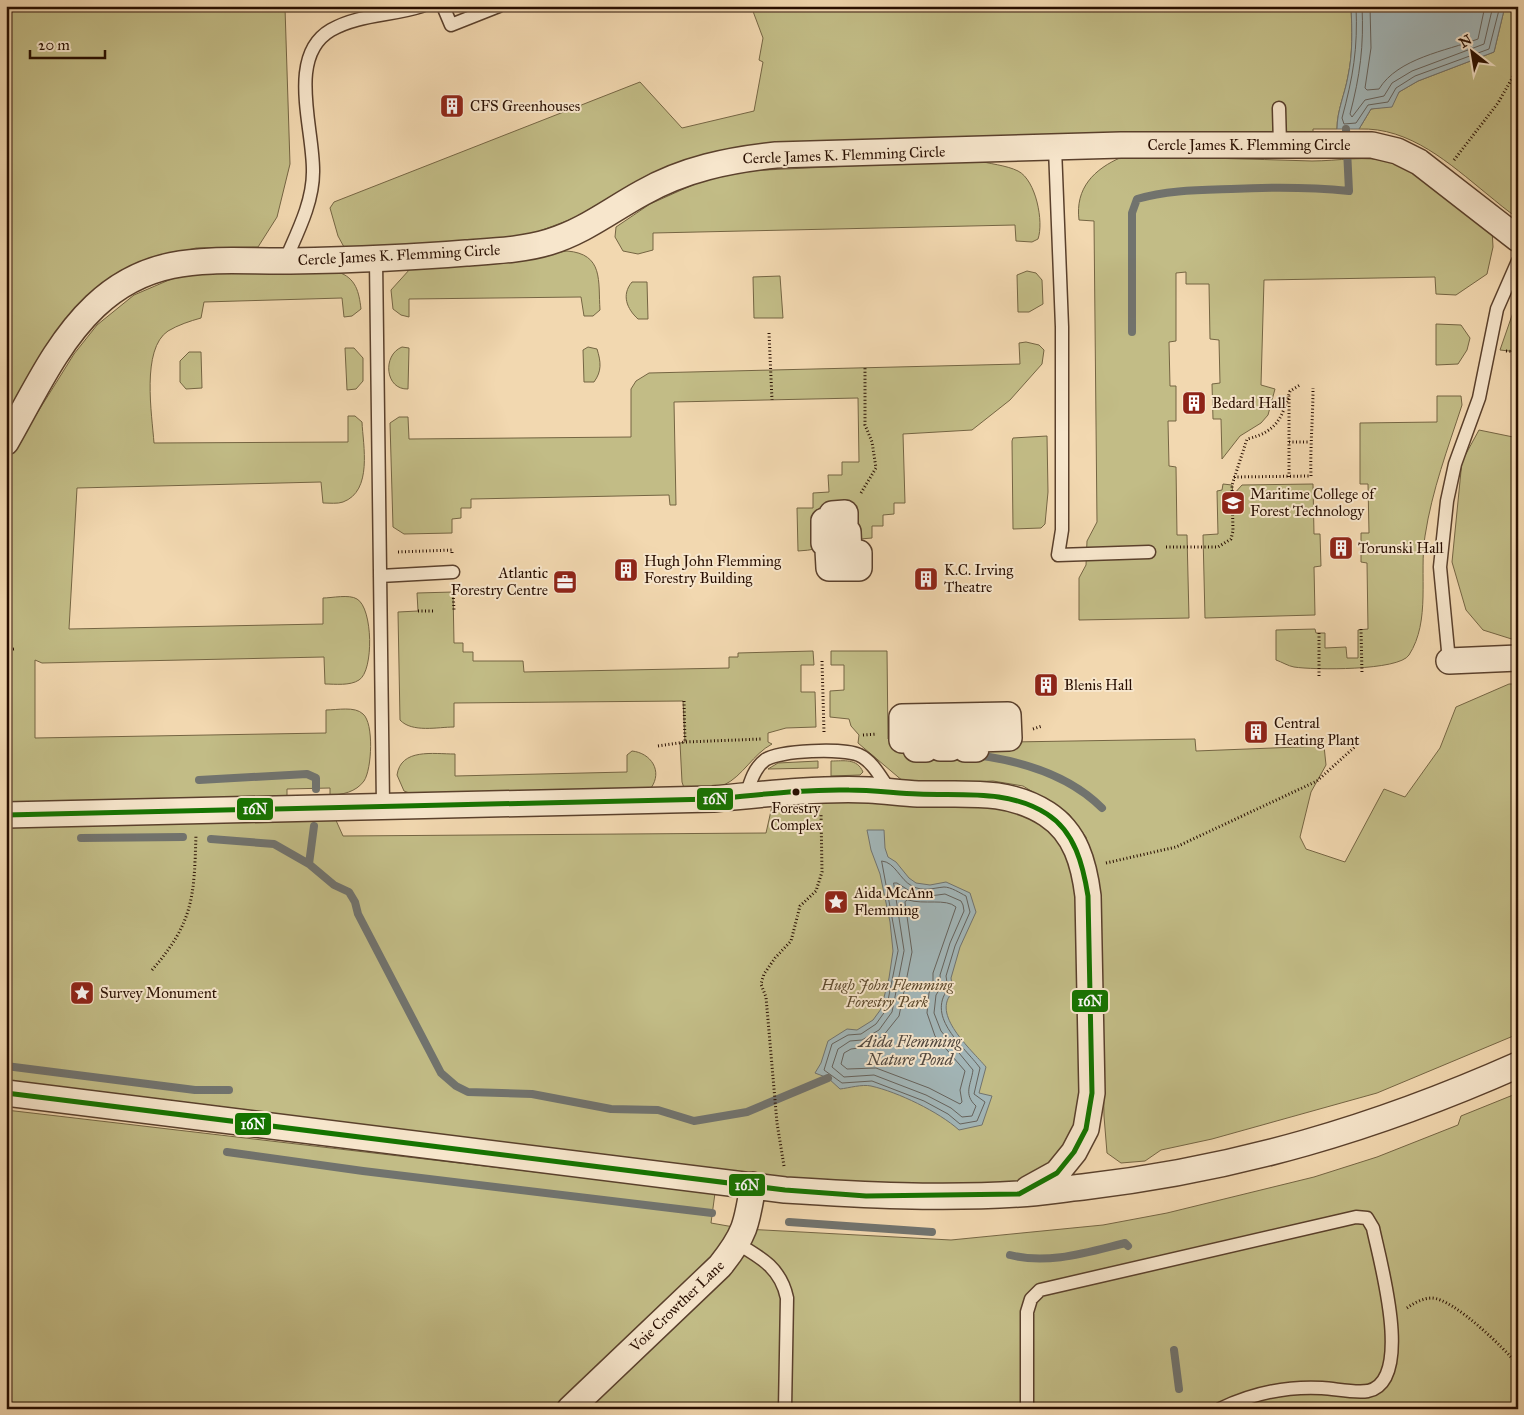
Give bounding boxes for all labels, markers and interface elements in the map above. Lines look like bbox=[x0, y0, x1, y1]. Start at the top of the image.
scale bar bbox=[30, 28, 105, 60]
north arrow bbox=[1446, 28, 1496, 78]
text: N bbox=[1456, 31, 1475, 52]
text: 20 m bbox=[38, 36, 70, 54]
building icon: CFS Greenhouses bbox=[439, 93, 465, 119]
place label: CFS Greenhouses bbox=[470, 97, 580, 115]
street label: Cercle James K. Flemming Circle bbox=[1148, 136, 1350, 155]
street label: Cercle James K. Flemming Circle bbox=[742, 142, 946, 169]
street label: Cercle James K. Flemming Circle bbox=[297, 241, 501, 270]
building icon: Bedard Hall bbox=[1181, 390, 1207, 416]
place label: Bedard Hall bbox=[1212, 394, 1287, 412]
place label: Maritime College of Forest Technology bbox=[1250, 485, 1377, 520]
school or university icon: Maritime College of Forest Technology bbox=[1220, 490, 1246, 516]
building icon: Torunski Hall bbox=[1328, 535, 1354, 561]
place label: Torunski Hall bbox=[1358, 539, 1445, 557]
place label: Hugh John Flemming Forestry Building bbox=[644, 552, 782, 587]
building icon: Hugh John Flemming Forestry Building bbox=[613, 557, 639, 583]
place label: K.C. Irving Theatre bbox=[944, 561, 1014, 596]
place label: Atlantic Forestry Centre bbox=[451, 564, 548, 599]
building icon: K.C. Irving Theatre bbox=[913, 566, 939, 592]
office icon: Atlantic Forestry Centre bbox=[552, 569, 578, 595]
building icon: Blenis Hall bbox=[1033, 672, 1059, 698]
place label: Blenis Hall bbox=[1064, 676, 1133, 694]
place label: Central Heating Plant bbox=[1274, 714, 1360, 749]
building icon: Central Heating Plant bbox=[1243, 719, 1269, 745]
line badge: 16N bbox=[696, 787, 734, 811]
marker: Forestry Complex bbox=[791, 787, 801, 797]
text: 16N bbox=[703, 791, 727, 808]
line badge: 16N bbox=[236, 797, 274, 821]
place label: Forestry Complex bbox=[770, 800, 822, 834]
text: 16N bbox=[243, 801, 267, 818]
place label: Aida McAnn Flemming bbox=[853, 884, 933, 919]
place icon: Aida McAnn Flemming bbox=[823, 889, 849, 915]
park label: Hugh John Flemming Forestry Park bbox=[820, 976, 954, 1011]
place icon: Survey Monument bbox=[69, 980, 95, 1006]
place label: Survey Monument bbox=[100, 984, 218, 1002]
line badge: 16N bbox=[1071, 989, 1109, 1013]
text: 16N bbox=[1078, 993, 1102, 1010]
water label: Aida Flemming Nature Pond bbox=[857, 1032, 962, 1069]
line badge: 16N bbox=[234, 1112, 272, 1136]
text: 16N bbox=[241, 1116, 265, 1133]
line badge: 16N bbox=[728, 1173, 766, 1197]
text: 16N bbox=[735, 1177, 759, 1194]
street label: Voie Crowther Lane bbox=[625, 1256, 728, 1356]

